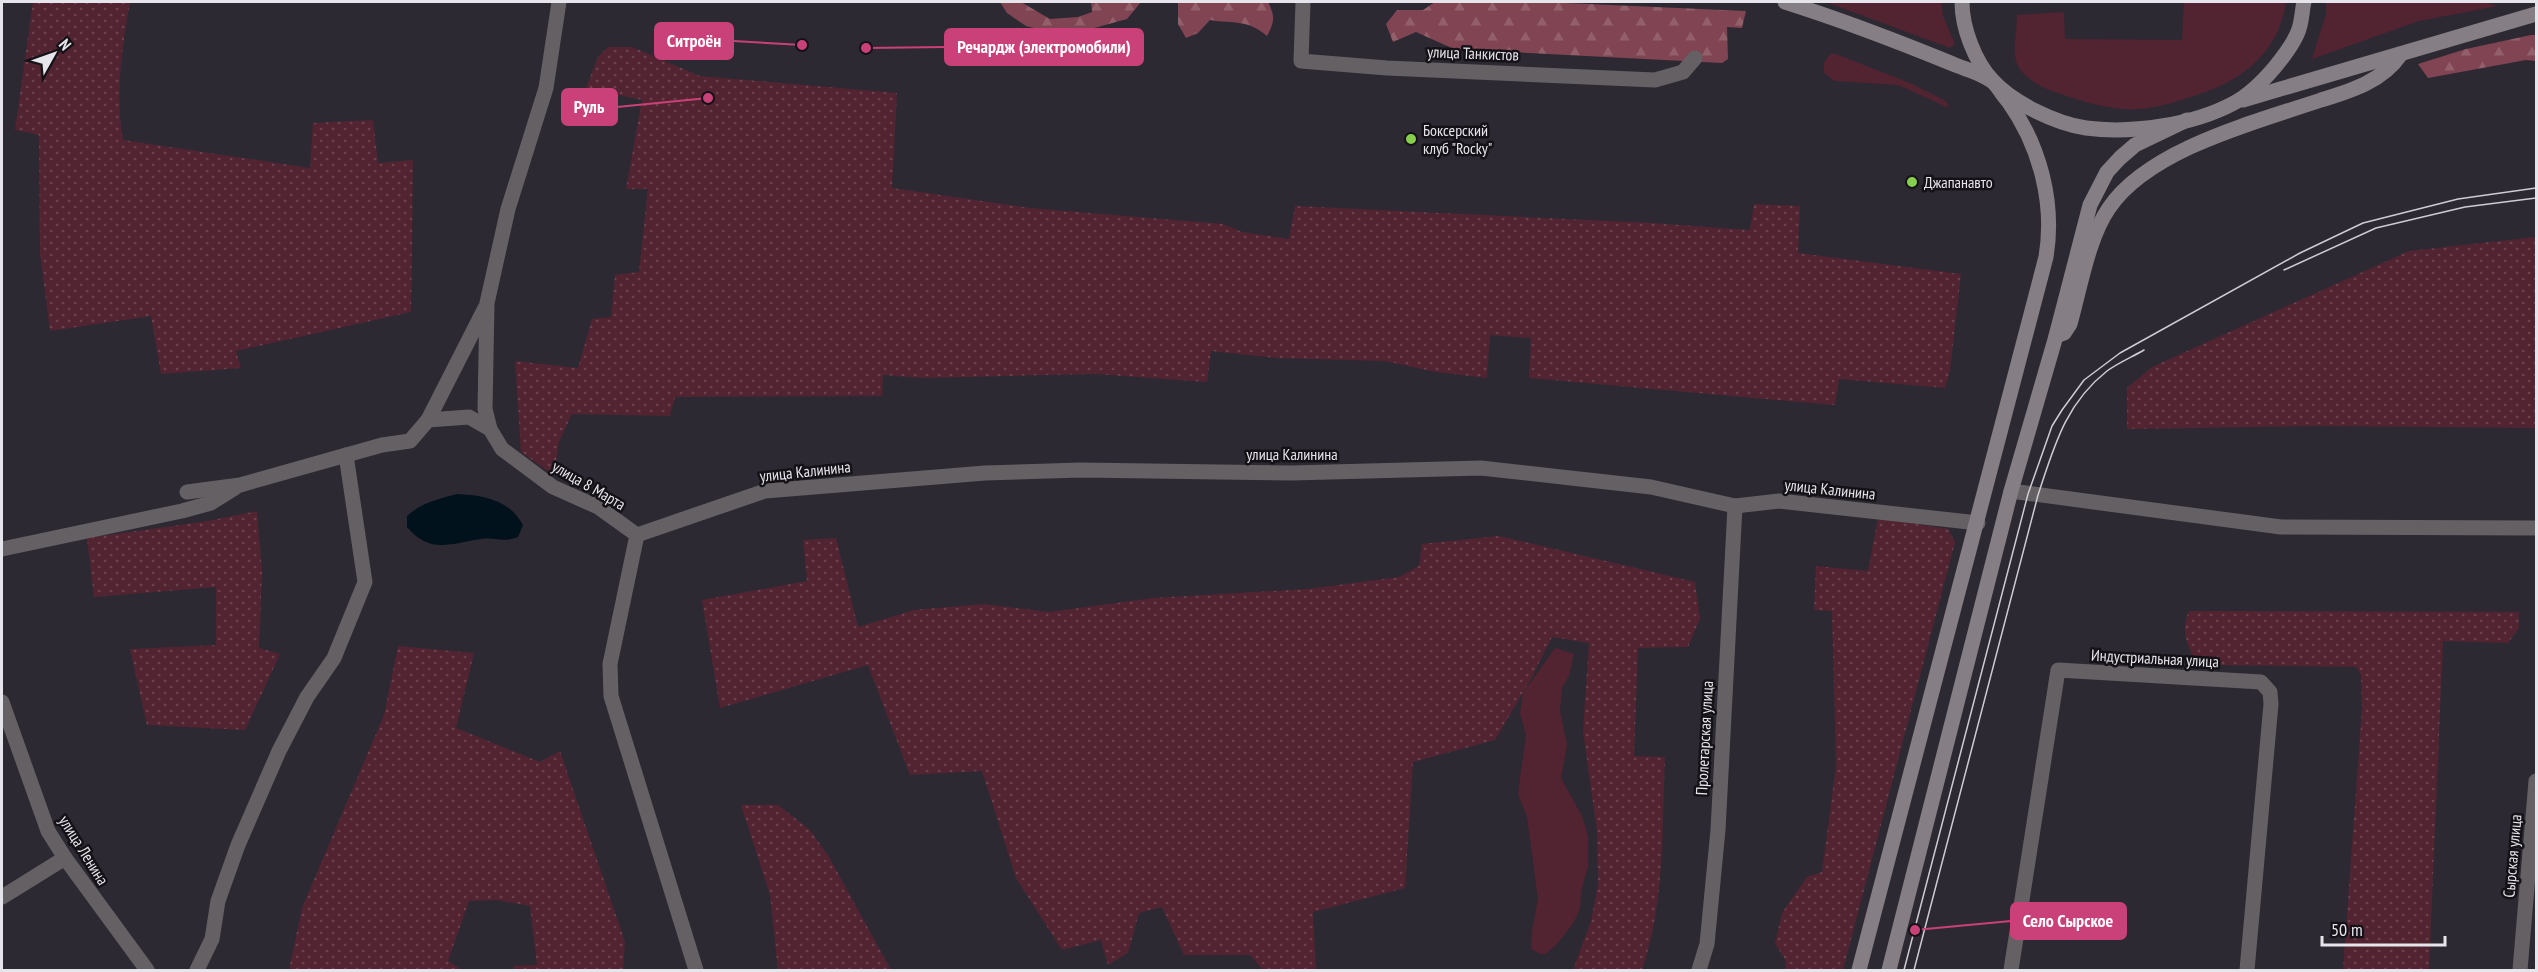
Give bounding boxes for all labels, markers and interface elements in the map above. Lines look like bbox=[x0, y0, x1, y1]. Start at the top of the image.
callout: Ситроён bbox=[655, 23, 733, 59]
north arrow bbox=[24, 24, 84, 84]
text: Ситроён bbox=[667, 29, 721, 52]
callout: Речардж (электромобили) bbox=[945, 29, 1143, 65]
text: N bbox=[55, 35, 76, 54]
text: Речардж (электромобили) bbox=[957, 35, 1131, 58]
street label: улица Танкистов bbox=[1427, 41, 1519, 65]
callout: Руль bbox=[562, 89, 617, 125]
text: Руль bbox=[574, 95, 605, 118]
place label: Боксерский клуб "Rocky" bbox=[1423, 120, 1492, 158]
marker: Боксерский клуб "Rocky" bbox=[1404, 132, 1418, 146]
place label: Джапанавто bbox=[1924, 172, 1993, 192]
marker: Джапанавто bbox=[1905, 175, 1919, 189]
street label: улица Калинина bbox=[1246, 444, 1338, 464]
street label: улица 8 Марта bbox=[549, 456, 629, 514]
street label: улица Калинина bbox=[759, 456, 851, 486]
street label: улица Калинина bbox=[1784, 474, 1876, 504]
street label: Индустриальная улица bbox=[2091, 645, 2219, 671]
street label: Пролетарская улица bbox=[1691, 680, 1717, 796]
street label: улица Ленина bbox=[55, 812, 113, 888]
street label: Сырская улица bbox=[2498, 814, 2526, 898]
callout: Село Сырское bbox=[2011, 903, 2126, 939]
text: Село Сырское bbox=[2023, 909, 2114, 932]
scale bar bbox=[2322, 909, 2445, 947]
text: 50 m bbox=[2331, 918, 2363, 941]

